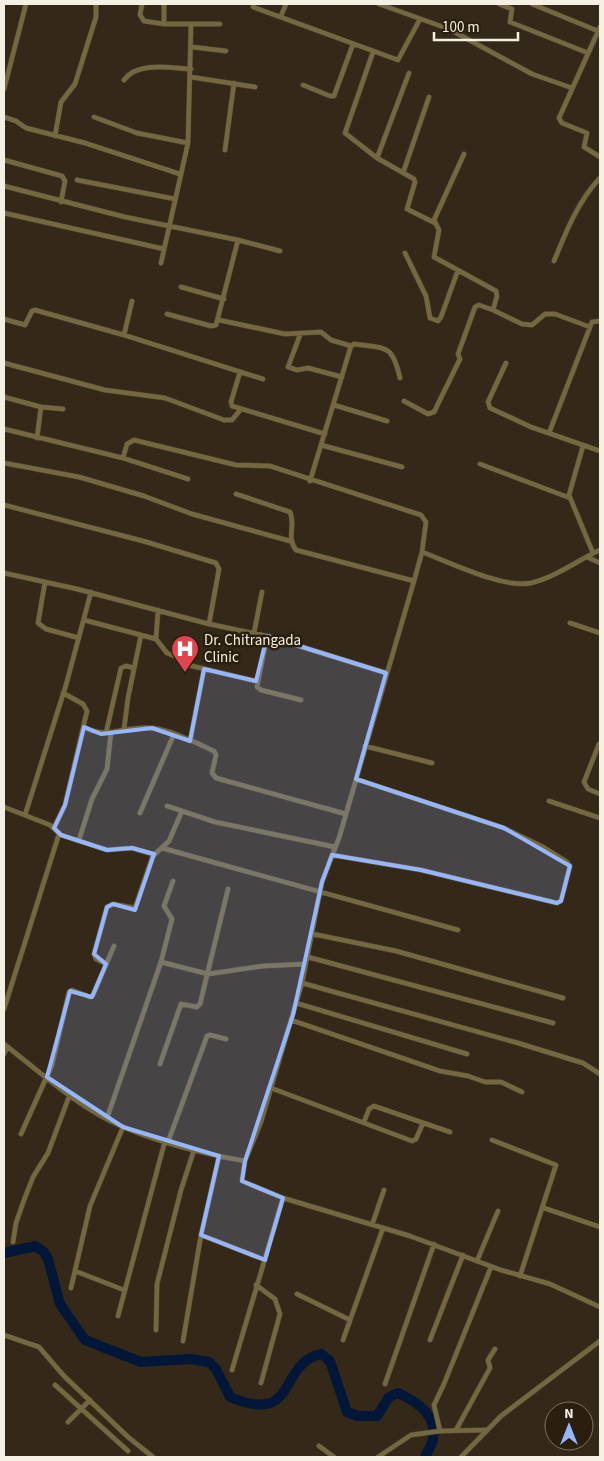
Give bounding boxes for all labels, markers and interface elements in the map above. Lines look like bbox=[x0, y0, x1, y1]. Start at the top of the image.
scale bar bbox=[434, 10, 518, 42]
text: 100 m bbox=[442, 17, 480, 38]
place label: Dr. Chitrangada Clinic bbox=[204, 630, 301, 668]
hospital icon: Dr. Chitrangada Clinic bbox=[170, 634, 200, 673]
north arrow bbox=[544, 1401, 594, 1451]
text: N bbox=[564, 1404, 574, 1424]

